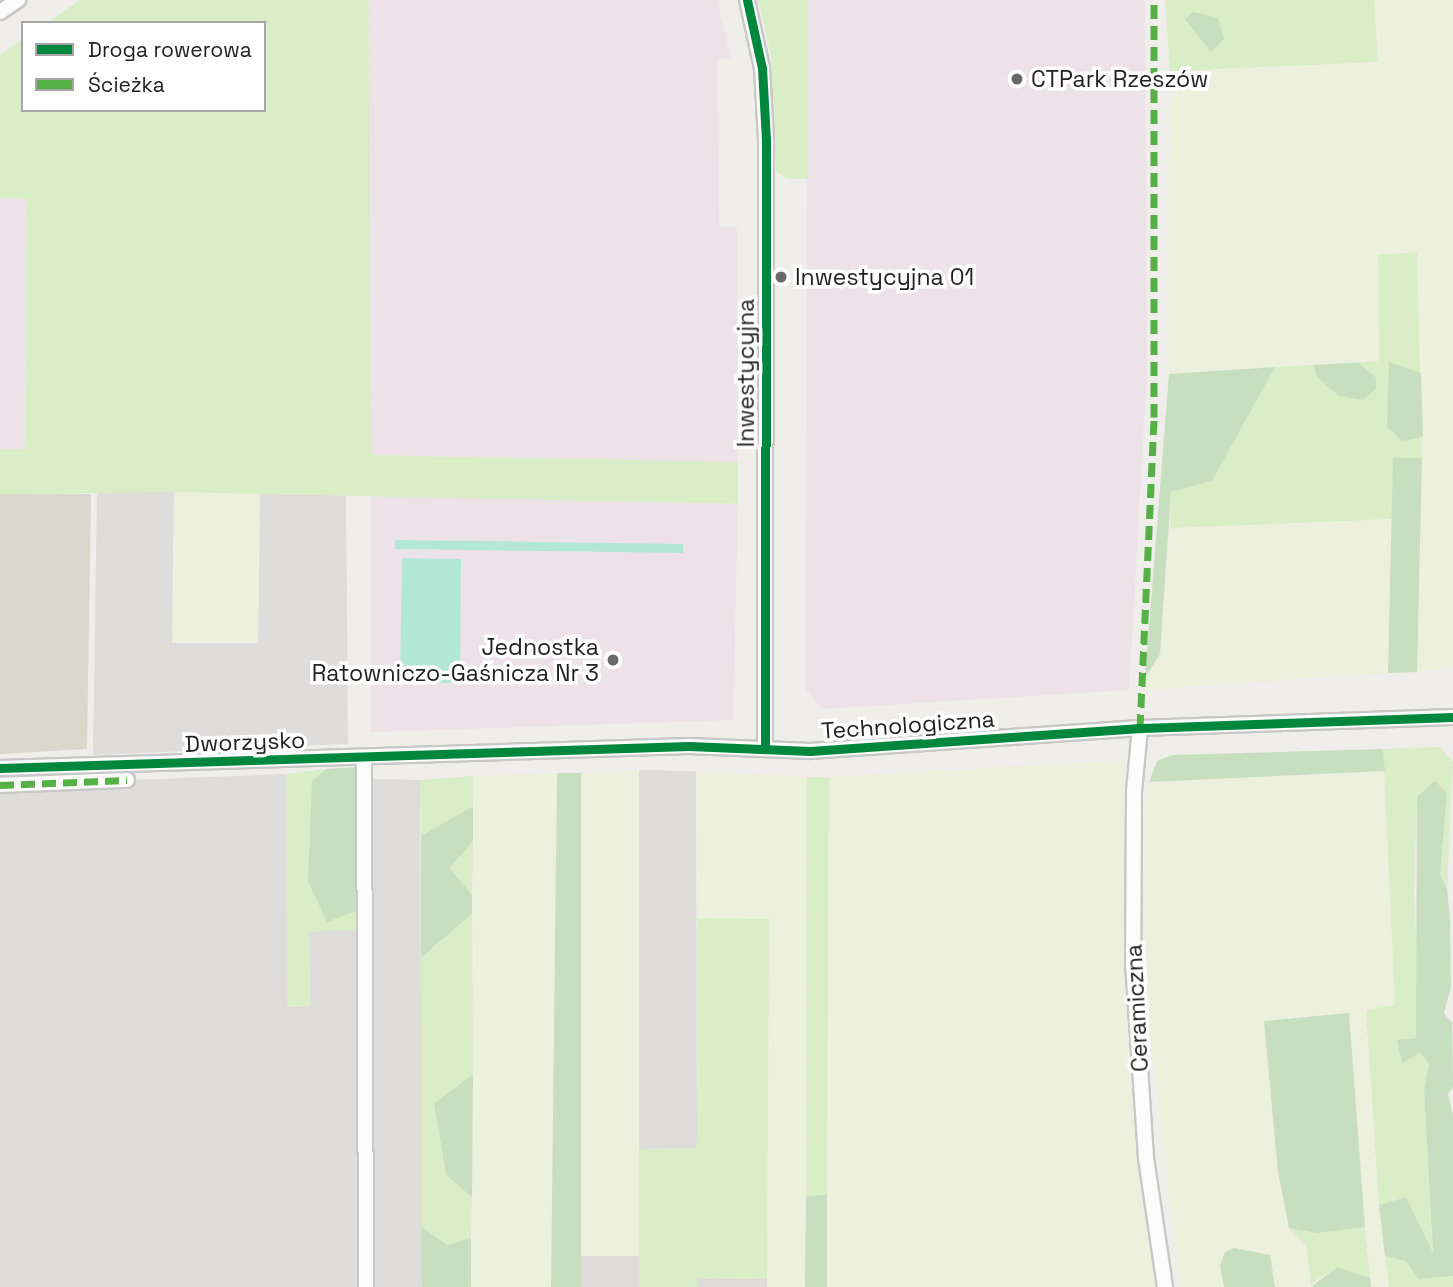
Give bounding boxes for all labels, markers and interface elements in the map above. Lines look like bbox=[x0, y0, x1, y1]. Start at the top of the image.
legend bbox=[21, 21, 266, 112]
text: Droga rowerowa bbox=[88, 36, 252, 63]
place label: CTPark Rzeszów bbox=[1031, 65, 1208, 93]
text: Ścieżka bbox=[88, 71, 165, 98]
marker: CTPark Rzeszów bbox=[1009, 71, 1025, 87]
place label: Inwestycyjna 01 bbox=[795, 263, 974, 291]
marker: Inwestycyjna 01 bbox=[773, 269, 789, 285]
street label: Inwestycyjna bbox=[732, 299, 760, 447]
place label: Jednostka Ratowniczo-Gaśnicza Nr 3 bbox=[312, 633, 599, 687]
marker: Jednostka Ratowniczo-Gaśnicza Nr 3 bbox=[605, 652, 621, 668]
street label: Technologiczna bbox=[820, 705, 996, 745]
street label: Dworzysko bbox=[184, 726, 306, 758]
street label: Ceramiczna bbox=[1120, 943, 1154, 1073]

